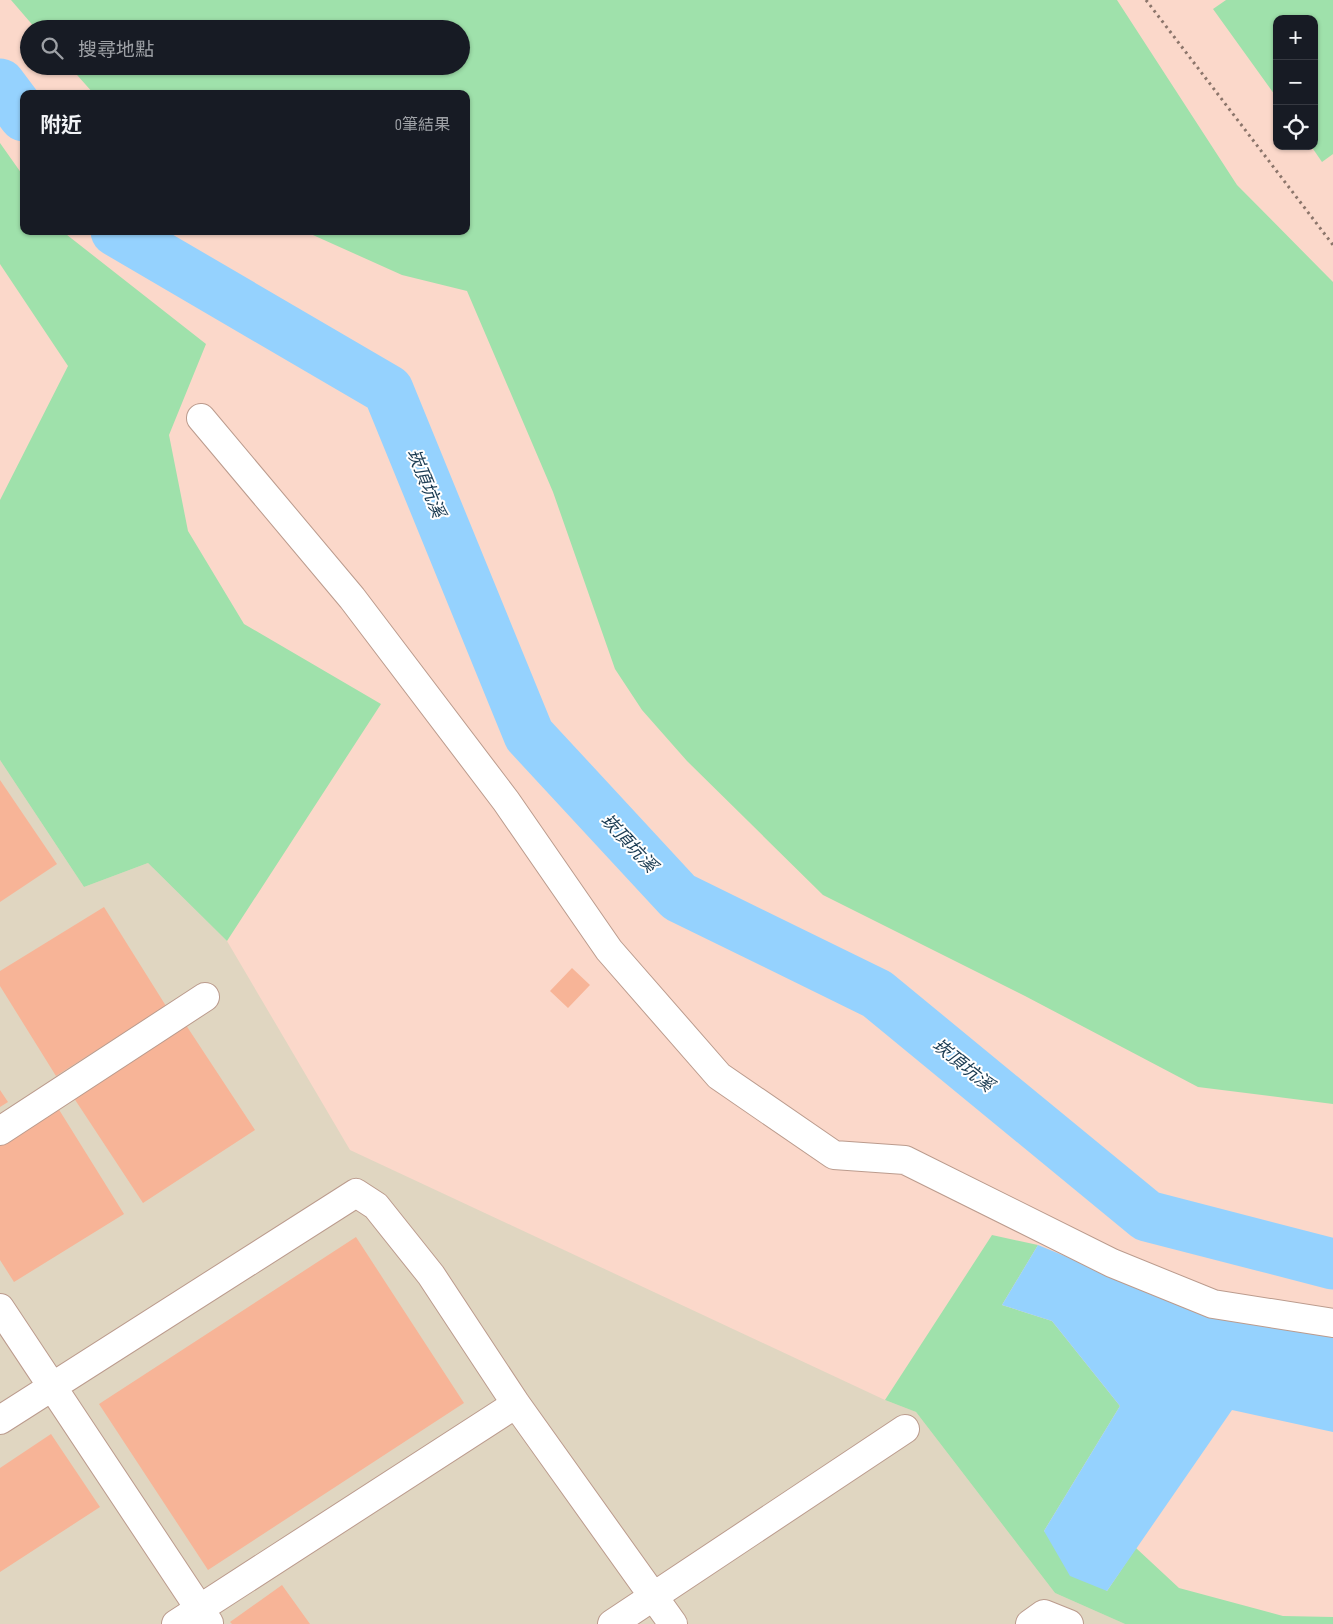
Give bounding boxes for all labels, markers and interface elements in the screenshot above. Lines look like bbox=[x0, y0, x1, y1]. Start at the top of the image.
map controls bbox=[1273, 15, 1318, 150]
button: + bbox=[1273, 15, 1318, 60]
search box bbox=[20, 20, 470, 75]
icon: search bbox=[38, 34, 66, 62]
text: 搜尋地點 bbox=[78, 39, 154, 62]
button: − bbox=[1273, 60, 1318, 105]
button: locate bbox=[1273, 105, 1318, 150]
text: 附近 bbox=[40, 113, 82, 138]
text: 0筆結果 bbox=[395, 116, 450, 135]
water label: 崁頂坑溪 bbox=[402, 446, 450, 523]
water label: 崁頂坑溪 bbox=[596, 810, 663, 879]
water label: 崁頂坑溪 bbox=[928, 1035, 1000, 1098]

